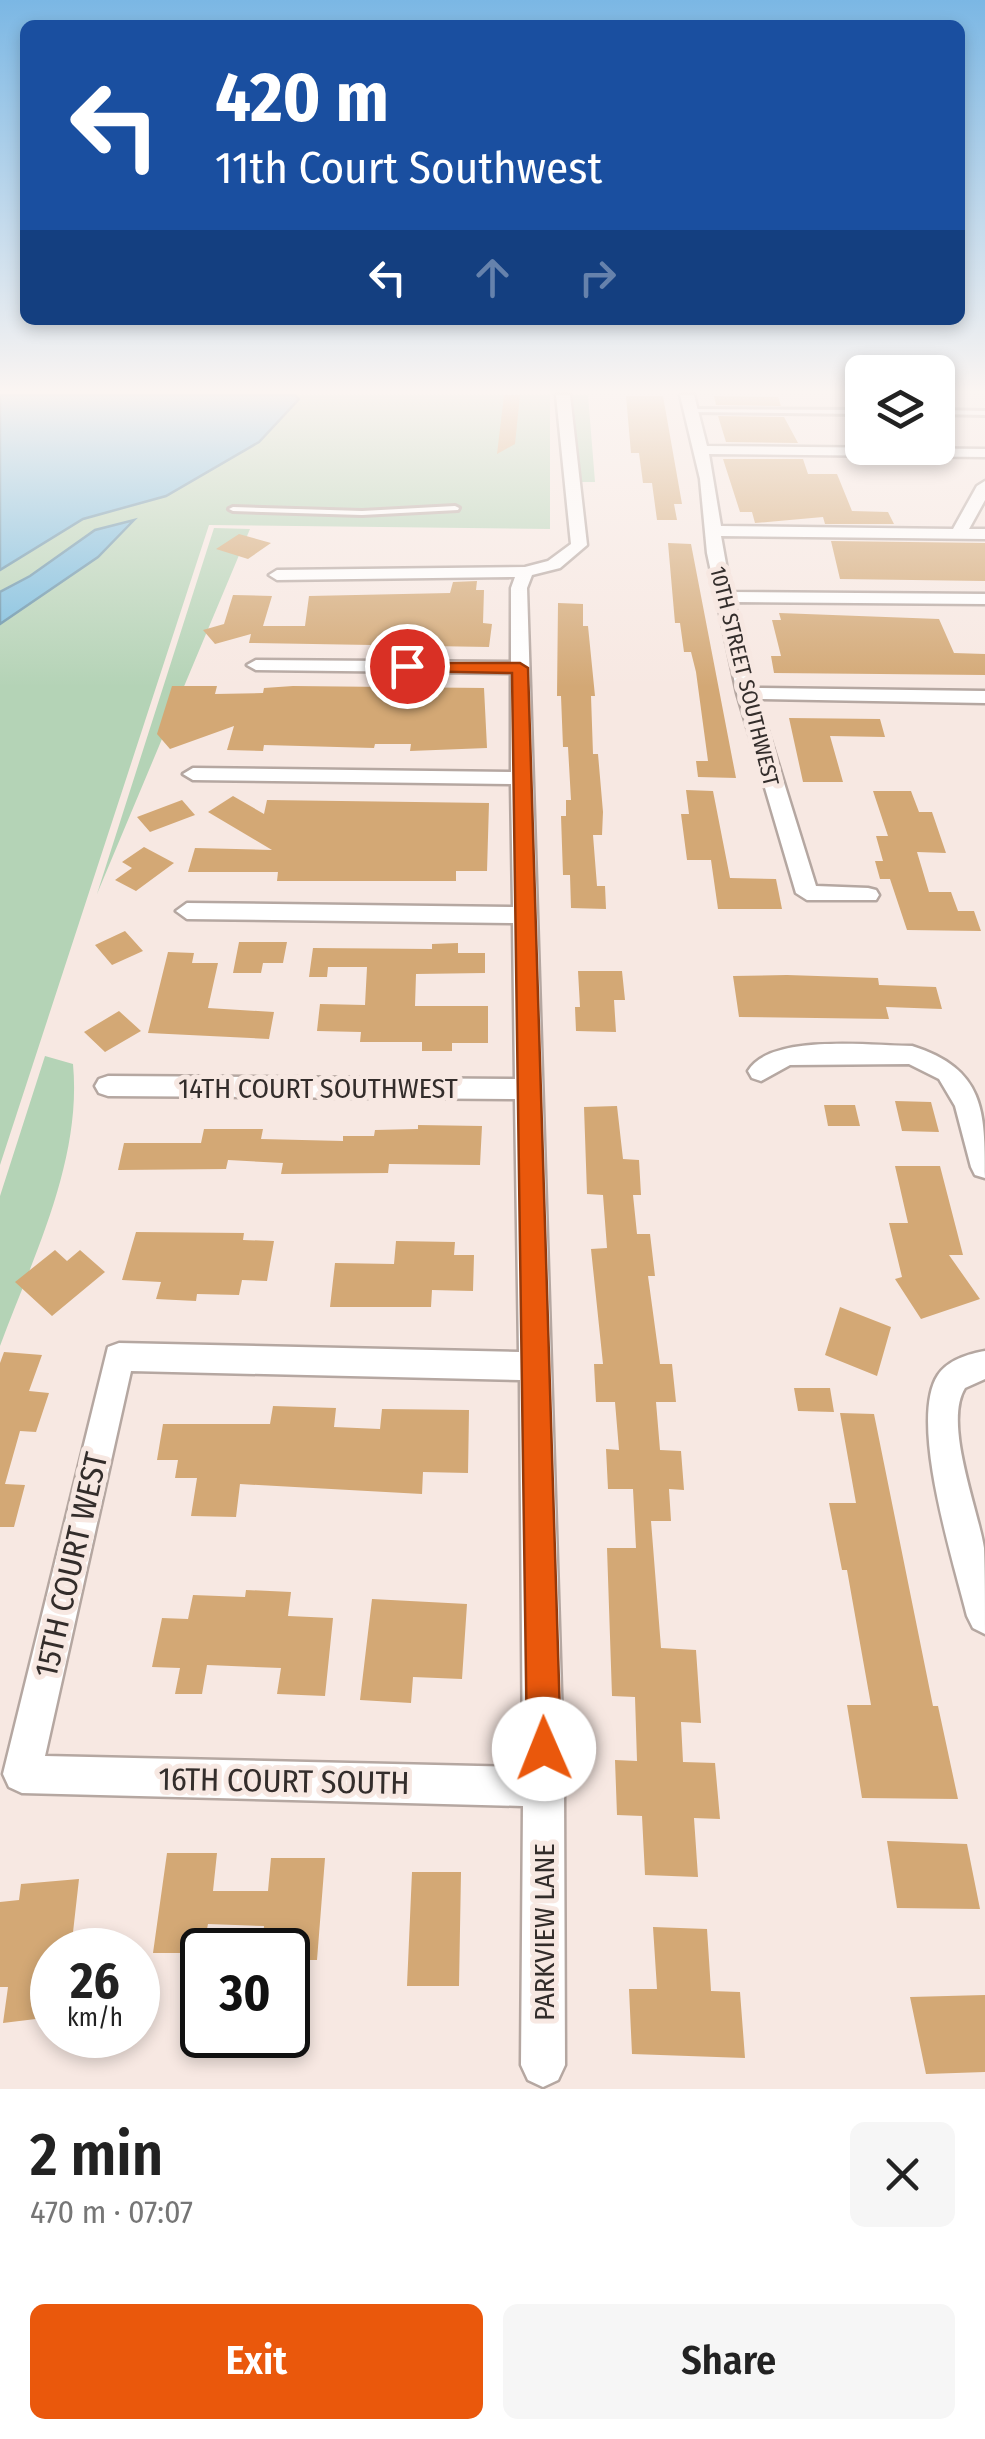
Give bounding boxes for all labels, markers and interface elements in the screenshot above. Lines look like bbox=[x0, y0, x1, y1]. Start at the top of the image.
text: 420 m bbox=[215, 56, 389, 140]
icon: left bbox=[50, 60, 180, 190]
text: 11th Court Southwest bbox=[215, 141, 602, 195]
icon: left bbox=[360, 250, 415, 305]
icon: ahead bbox=[465, 250, 520, 305]
icon: right bbox=[570, 250, 625, 305]
map controls bbox=[845, 355, 955, 465]
button: layers bbox=[845, 355, 955, 465]
street label: 10TH STREET SOUTHWEST bbox=[704, 564, 785, 789]
pin bbox=[365, 624, 450, 709]
icon: arrive bbox=[380, 639, 435, 694]
street label: 14TH COURT SOUTHWEST bbox=[178, 1072, 458, 1105]
street label: 15TH COURT WEST bbox=[27, 1449, 115, 1681]
position arrow bbox=[492, 1697, 596, 1801]
street label: 16TH COURT SOUTH bbox=[158, 1760, 410, 1802]
street label: PARKVIEW LANE bbox=[528, 1843, 561, 2021]
speed limit sign: 30 bbox=[180, 1928, 310, 2058]
text: 26 bbox=[70, 1951, 120, 2011]
text: km/h bbox=[67, 2003, 123, 2033]
text: 2 min bbox=[30, 2119, 163, 2191]
button: close bbox=[850, 2122, 955, 2227]
text: 470 m · 07:07 bbox=[30, 2193, 193, 2231]
button: Exit bbox=[30, 2304, 483, 2419]
button: Share bbox=[503, 2304, 955, 2419]

